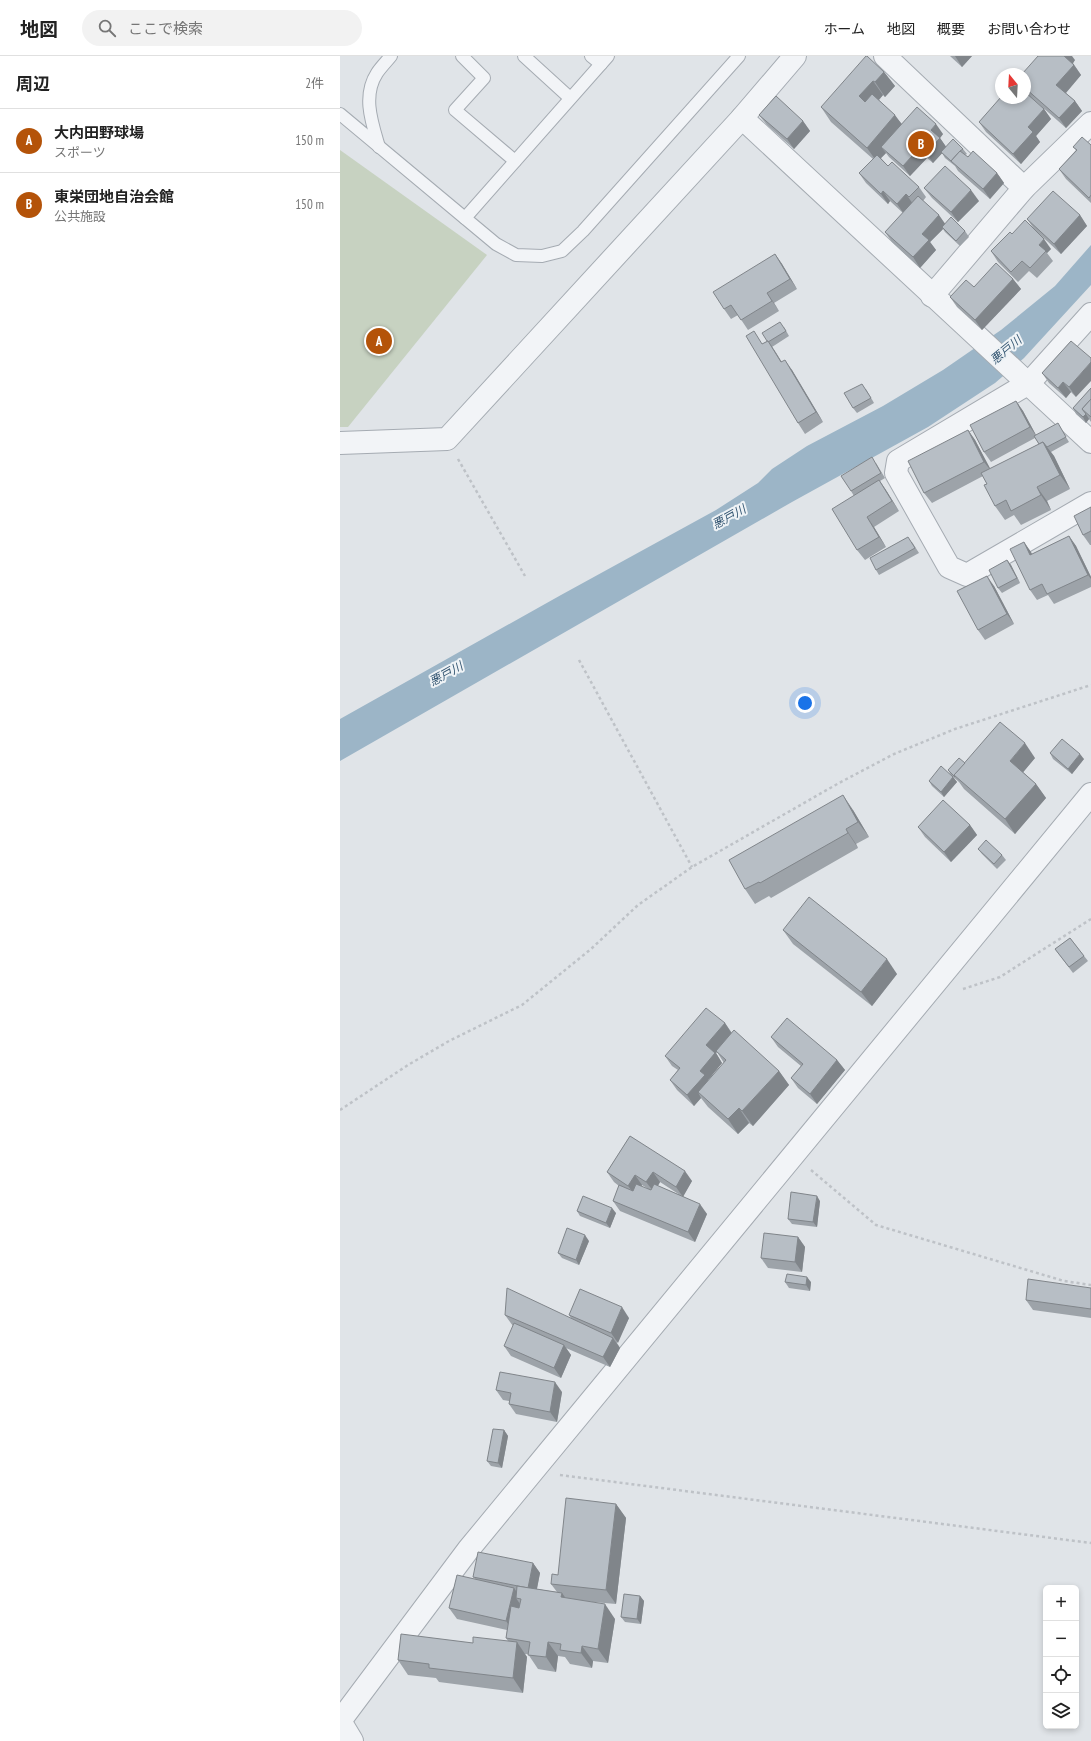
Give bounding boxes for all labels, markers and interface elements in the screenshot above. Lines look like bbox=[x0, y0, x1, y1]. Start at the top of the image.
search box bbox=[82, 10, 362, 46]
text: 地図 bbox=[20, 17, 58, 41]
icon: search bbox=[96, 17, 118, 39]
text: ここで検索 bbox=[128, 19, 203, 38]
text: ホーム bbox=[823, 20, 865, 38]
text: 地図 bbox=[887, 20, 915, 38]
text: 概要 bbox=[937, 20, 965, 38]
text: お問い合わせ bbox=[987, 20, 1071, 38]
north arrow bbox=[995, 68, 1031, 104]
text: 周辺 bbox=[16, 73, 50, 95]
text: 2件 bbox=[305, 75, 324, 92]
text: 大内田野球場 bbox=[54, 123, 144, 142]
pin: B bbox=[908, 129, 934, 159]
text: A bbox=[26, 132, 32, 149]
text: 150 m bbox=[295, 132, 324, 149]
text: スポーツ bbox=[54, 144, 106, 161]
text: 東栄団地自治会館 bbox=[54, 187, 174, 206]
text: B bbox=[26, 196, 32, 213]
text: 150 m bbox=[295, 196, 324, 213]
text: 公共施設 bbox=[54, 208, 106, 225]
pin: A bbox=[366, 326, 392, 356]
water label: 悪戸川 bbox=[987, 331, 1026, 367]
water label: 悪戸川 bbox=[709, 500, 750, 532]
water label: 悪戸川 bbox=[426, 657, 467, 689]
your location bbox=[795, 693, 815, 713]
map controls bbox=[1043, 1585, 1079, 1729]
button: + bbox=[1043, 1585, 1079, 1621]
button: − bbox=[1043, 1621, 1079, 1657]
button: locate bbox=[1043, 1657, 1079, 1693]
button: layers bbox=[1043, 1693, 1079, 1729]

